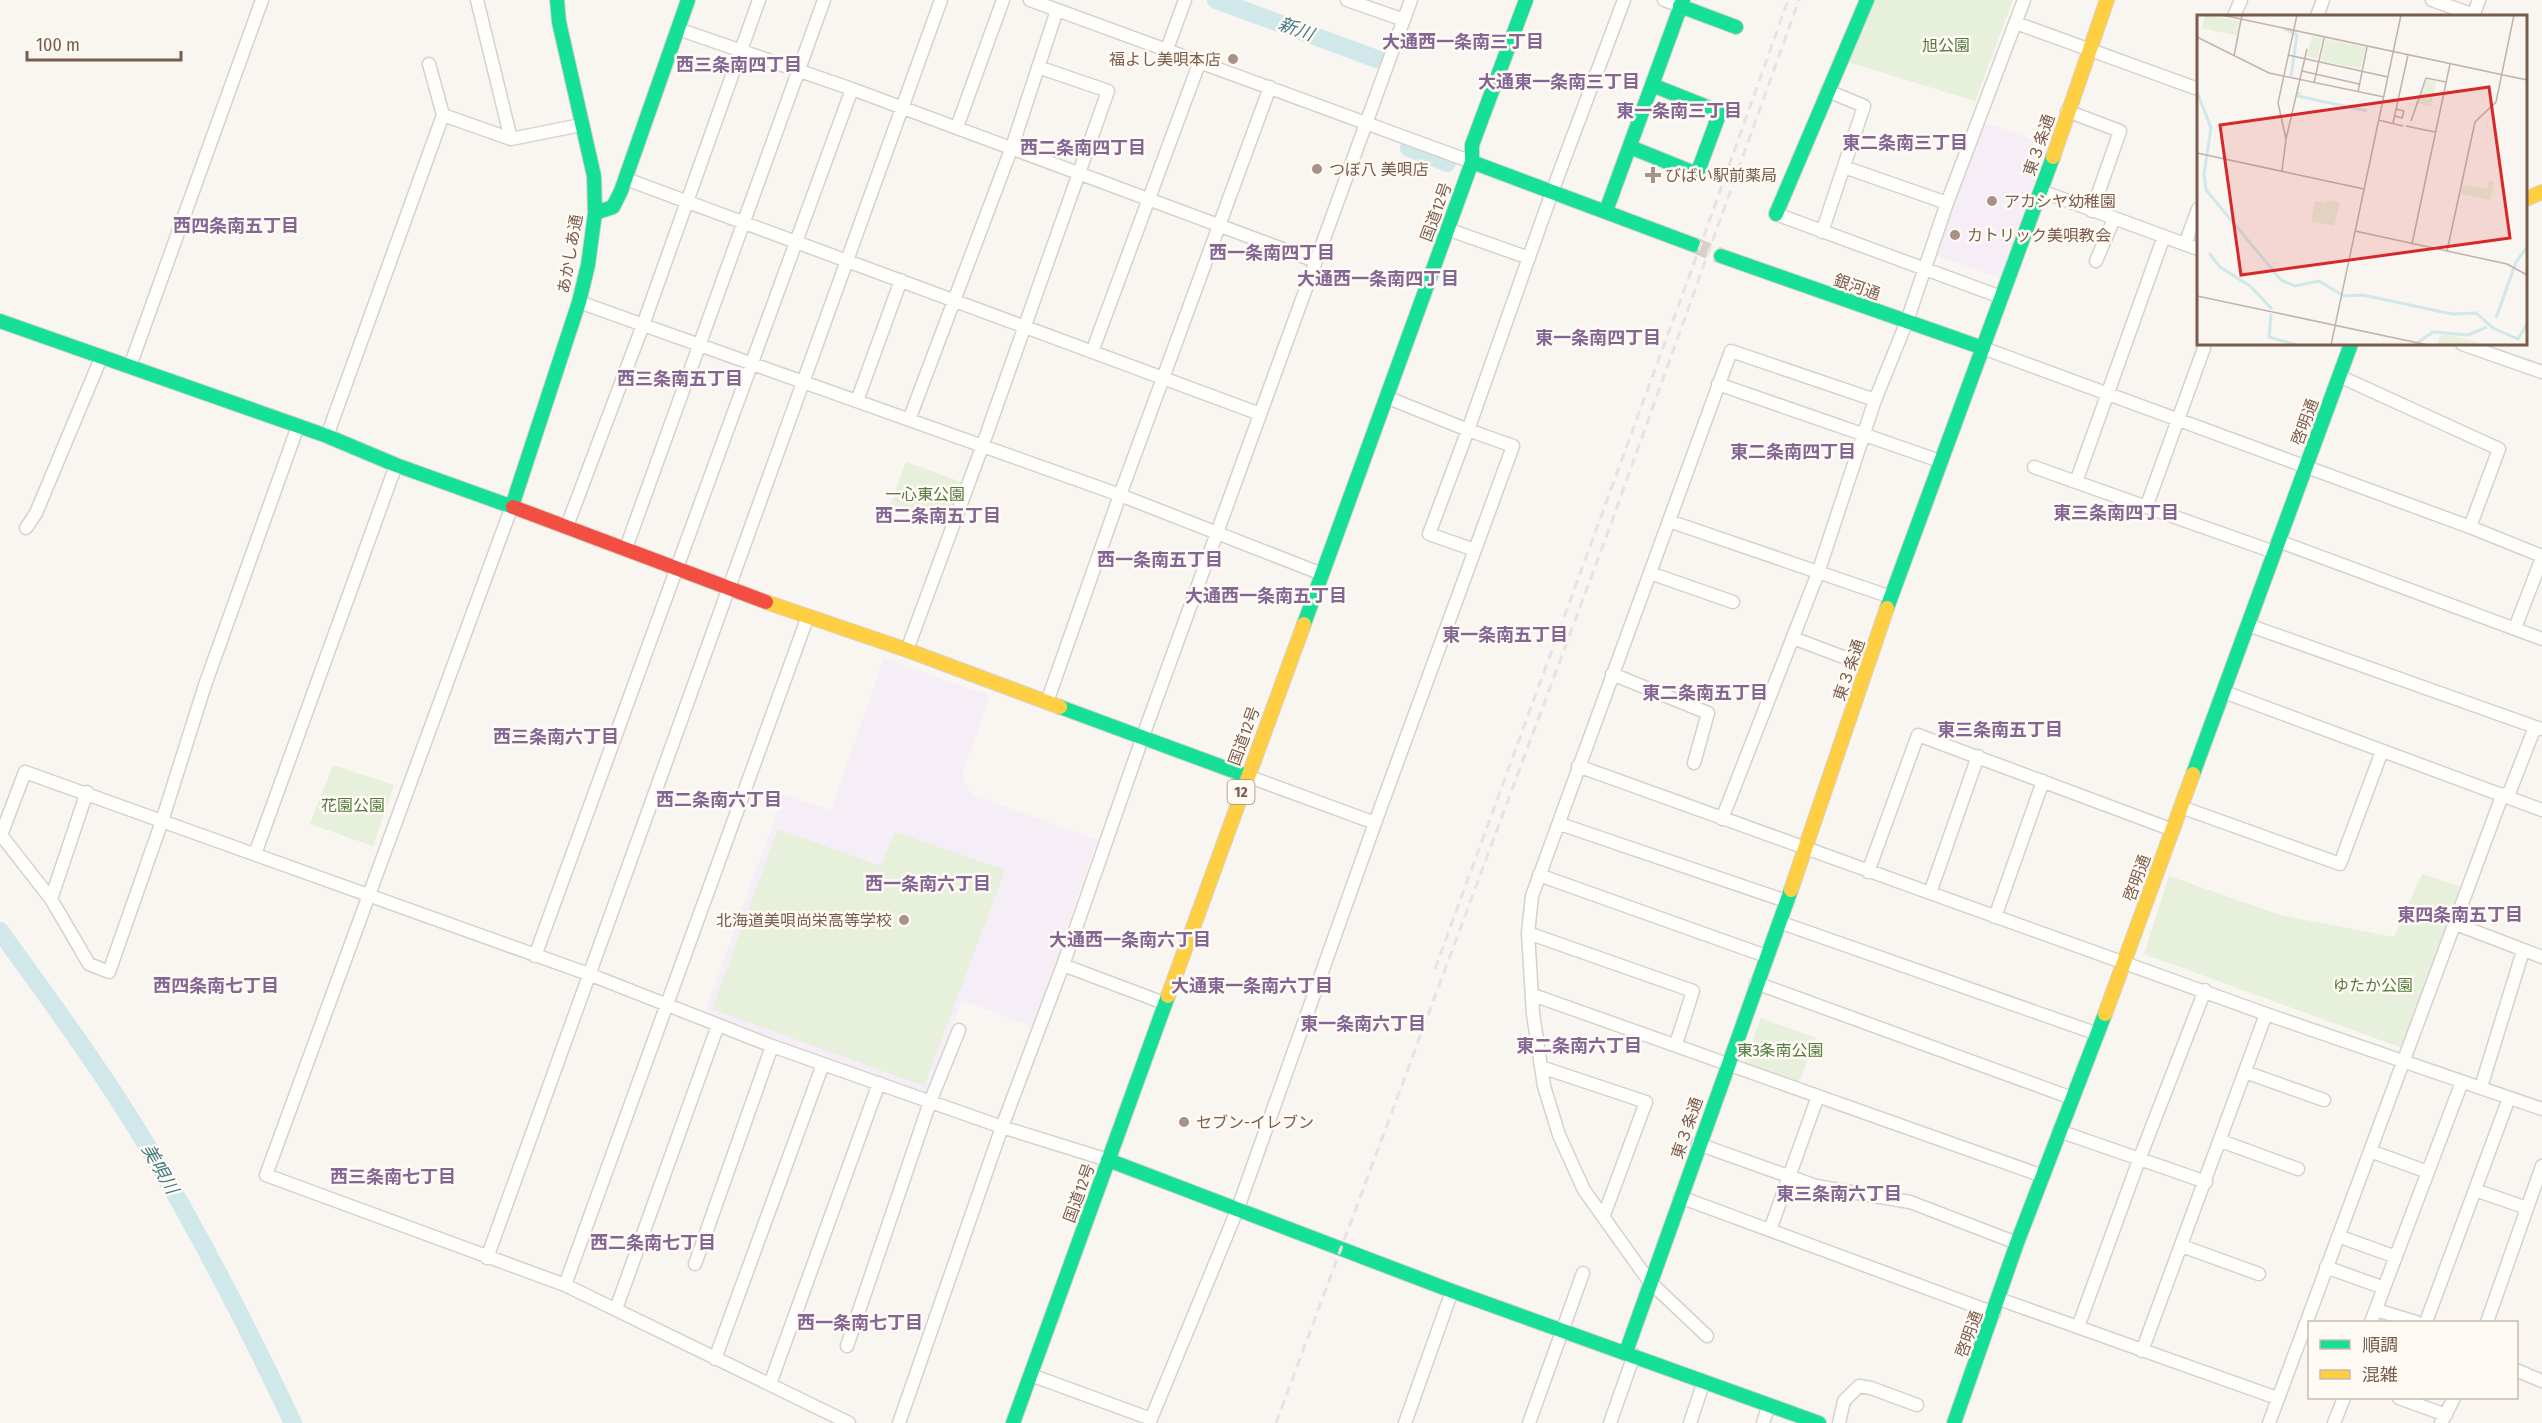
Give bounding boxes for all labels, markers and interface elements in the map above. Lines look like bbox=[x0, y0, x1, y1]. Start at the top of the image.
water label: 新川 bbox=[1275, 13, 1319, 46]
inset map bbox=[2197, 15, 2527, 345]
scale bar bbox=[27, 24, 182, 62]
district label: 大通西一条南三丁目 bbox=[1382, 31, 1544, 53]
text: 100 m bbox=[36, 34, 80, 56]
park label: 旭公園 bbox=[1922, 36, 1970, 55]
place label: 福よし美唄本店 bbox=[1109, 50, 1221, 69]
marker: 福よし美唄本店 bbox=[1226, 52, 1240, 66]
district label: 西三条南四丁目 bbox=[676, 54, 802, 76]
district label: 大通東一条南三丁目 bbox=[1478, 71, 1640, 93]
district label: 東一条南三丁目 bbox=[1616, 100, 1742, 122]
street label: 東３条通 bbox=[2020, 112, 2058, 178]
district label: 東二条南三丁目 bbox=[1842, 132, 1968, 154]
district label: 西二条南四丁目 bbox=[1020, 137, 1146, 159]
place label: つぼ八 美唄店 bbox=[1329, 160, 1429, 179]
marker: つぼ八 美唄店 bbox=[1310, 162, 1324, 176]
place label: びばい駅前薬局 bbox=[1665, 166, 1777, 185]
marker: びばい駅前薬局 bbox=[1646, 168, 1660, 182]
street label: 国道12号 bbox=[1417, 180, 1455, 244]
place label: アカシヤ幼稚園 bbox=[2004, 192, 2116, 211]
marker: アカシヤ幼稚園 bbox=[1985, 194, 1999, 208]
street label: あかしあ通 bbox=[554, 213, 586, 295]
district label: 西四条南五丁目 bbox=[173, 215, 299, 237]
place label: カトリック美唄教会 bbox=[1967, 226, 2111, 245]
marker: カトリック美唄教会 bbox=[1948, 228, 1962, 242]
district label: 西一条南四丁目 bbox=[1209, 242, 1335, 264]
district label: 大通西一条南四丁目 bbox=[1297, 268, 1459, 290]
street label: 銀河通 bbox=[1831, 270, 1883, 304]
district label: 東一条南四丁目 bbox=[1535, 327, 1661, 349]
district label: 西三条南五丁目 bbox=[617, 368, 743, 390]
street label: 啓明通 bbox=[2288, 396, 2322, 448]
district label: 東二条南四丁目 bbox=[1730, 441, 1856, 463]
park label: 一心東公園 bbox=[885, 485, 965, 504]
district label: 東三条南四丁目 bbox=[2053, 502, 2179, 524]
district label: 西二条南五丁目 bbox=[875, 505, 1001, 527]
district label: 西一条南五丁目 bbox=[1097, 549, 1223, 571]
district label: 大通西一条南五丁目 bbox=[1185, 585, 1347, 607]
district label: 東一条南五丁目 bbox=[1442, 624, 1568, 646]
street label: 東３条通 bbox=[1830, 637, 1868, 703]
district label: 東二条南五丁目 bbox=[1642, 682, 1768, 704]
street label: 国道12号 bbox=[1225, 704, 1263, 768]
district label: 東三条南五丁目 bbox=[1937, 719, 2063, 741]
district label: 西三条南六丁目 bbox=[493, 726, 619, 748]
road number: 12 bbox=[1228, 780, 1254, 804]
district label: 西二条南六丁目 bbox=[656, 789, 782, 811]
park label: 花園公園 bbox=[321, 796, 385, 815]
street label: 啓明通 bbox=[2120, 852, 2154, 904]
district label: 西一条南六丁目 bbox=[865, 873, 991, 895]
district label: 東四条南五丁目 bbox=[2397, 904, 2523, 926]
place label: 北海道美唄尚栄高等学校 bbox=[716, 911, 892, 930]
marker: 北海道美唄尚栄高等学校 bbox=[897, 913, 911, 927]
district label: 大通西一条南六丁目 bbox=[1049, 929, 1211, 951]
district label: 西四条南七丁目 bbox=[153, 975, 279, 997]
district label: 大通東一条南六丁目 bbox=[1171, 975, 1333, 997]
park label: ゆたか公園 bbox=[2333, 976, 2413, 995]
district label: 東一条南六丁目 bbox=[1300, 1013, 1426, 1035]
district label: 東二条南六丁目 bbox=[1516, 1035, 1642, 1057]
park label: 東3条南公園 bbox=[1736, 1041, 1824, 1060]
street label: 東３条通 bbox=[1668, 1095, 1706, 1161]
place label: セブン-イレブン bbox=[1196, 1113, 1314, 1132]
marker: セブン-イレブン bbox=[1177, 1115, 1191, 1129]
water label: 美唄川 bbox=[137, 1140, 184, 1200]
street label: 国道12号 bbox=[1060, 1161, 1098, 1225]
district label: 西三条南七丁目 bbox=[330, 1166, 456, 1188]
district label: 東三条南六丁目 bbox=[1776, 1183, 1902, 1205]
district label: 西二条南七丁目 bbox=[590, 1232, 716, 1254]
street label: 啓明通 bbox=[1952, 1308, 1986, 1360]
district label: 西一条南七丁目 bbox=[797, 1312, 923, 1334]
legend bbox=[2308, 1321, 2518, 1399]
text: 順調 bbox=[2362, 1334, 2398, 1356]
text: 混雑 bbox=[2362, 1364, 2398, 1386]

